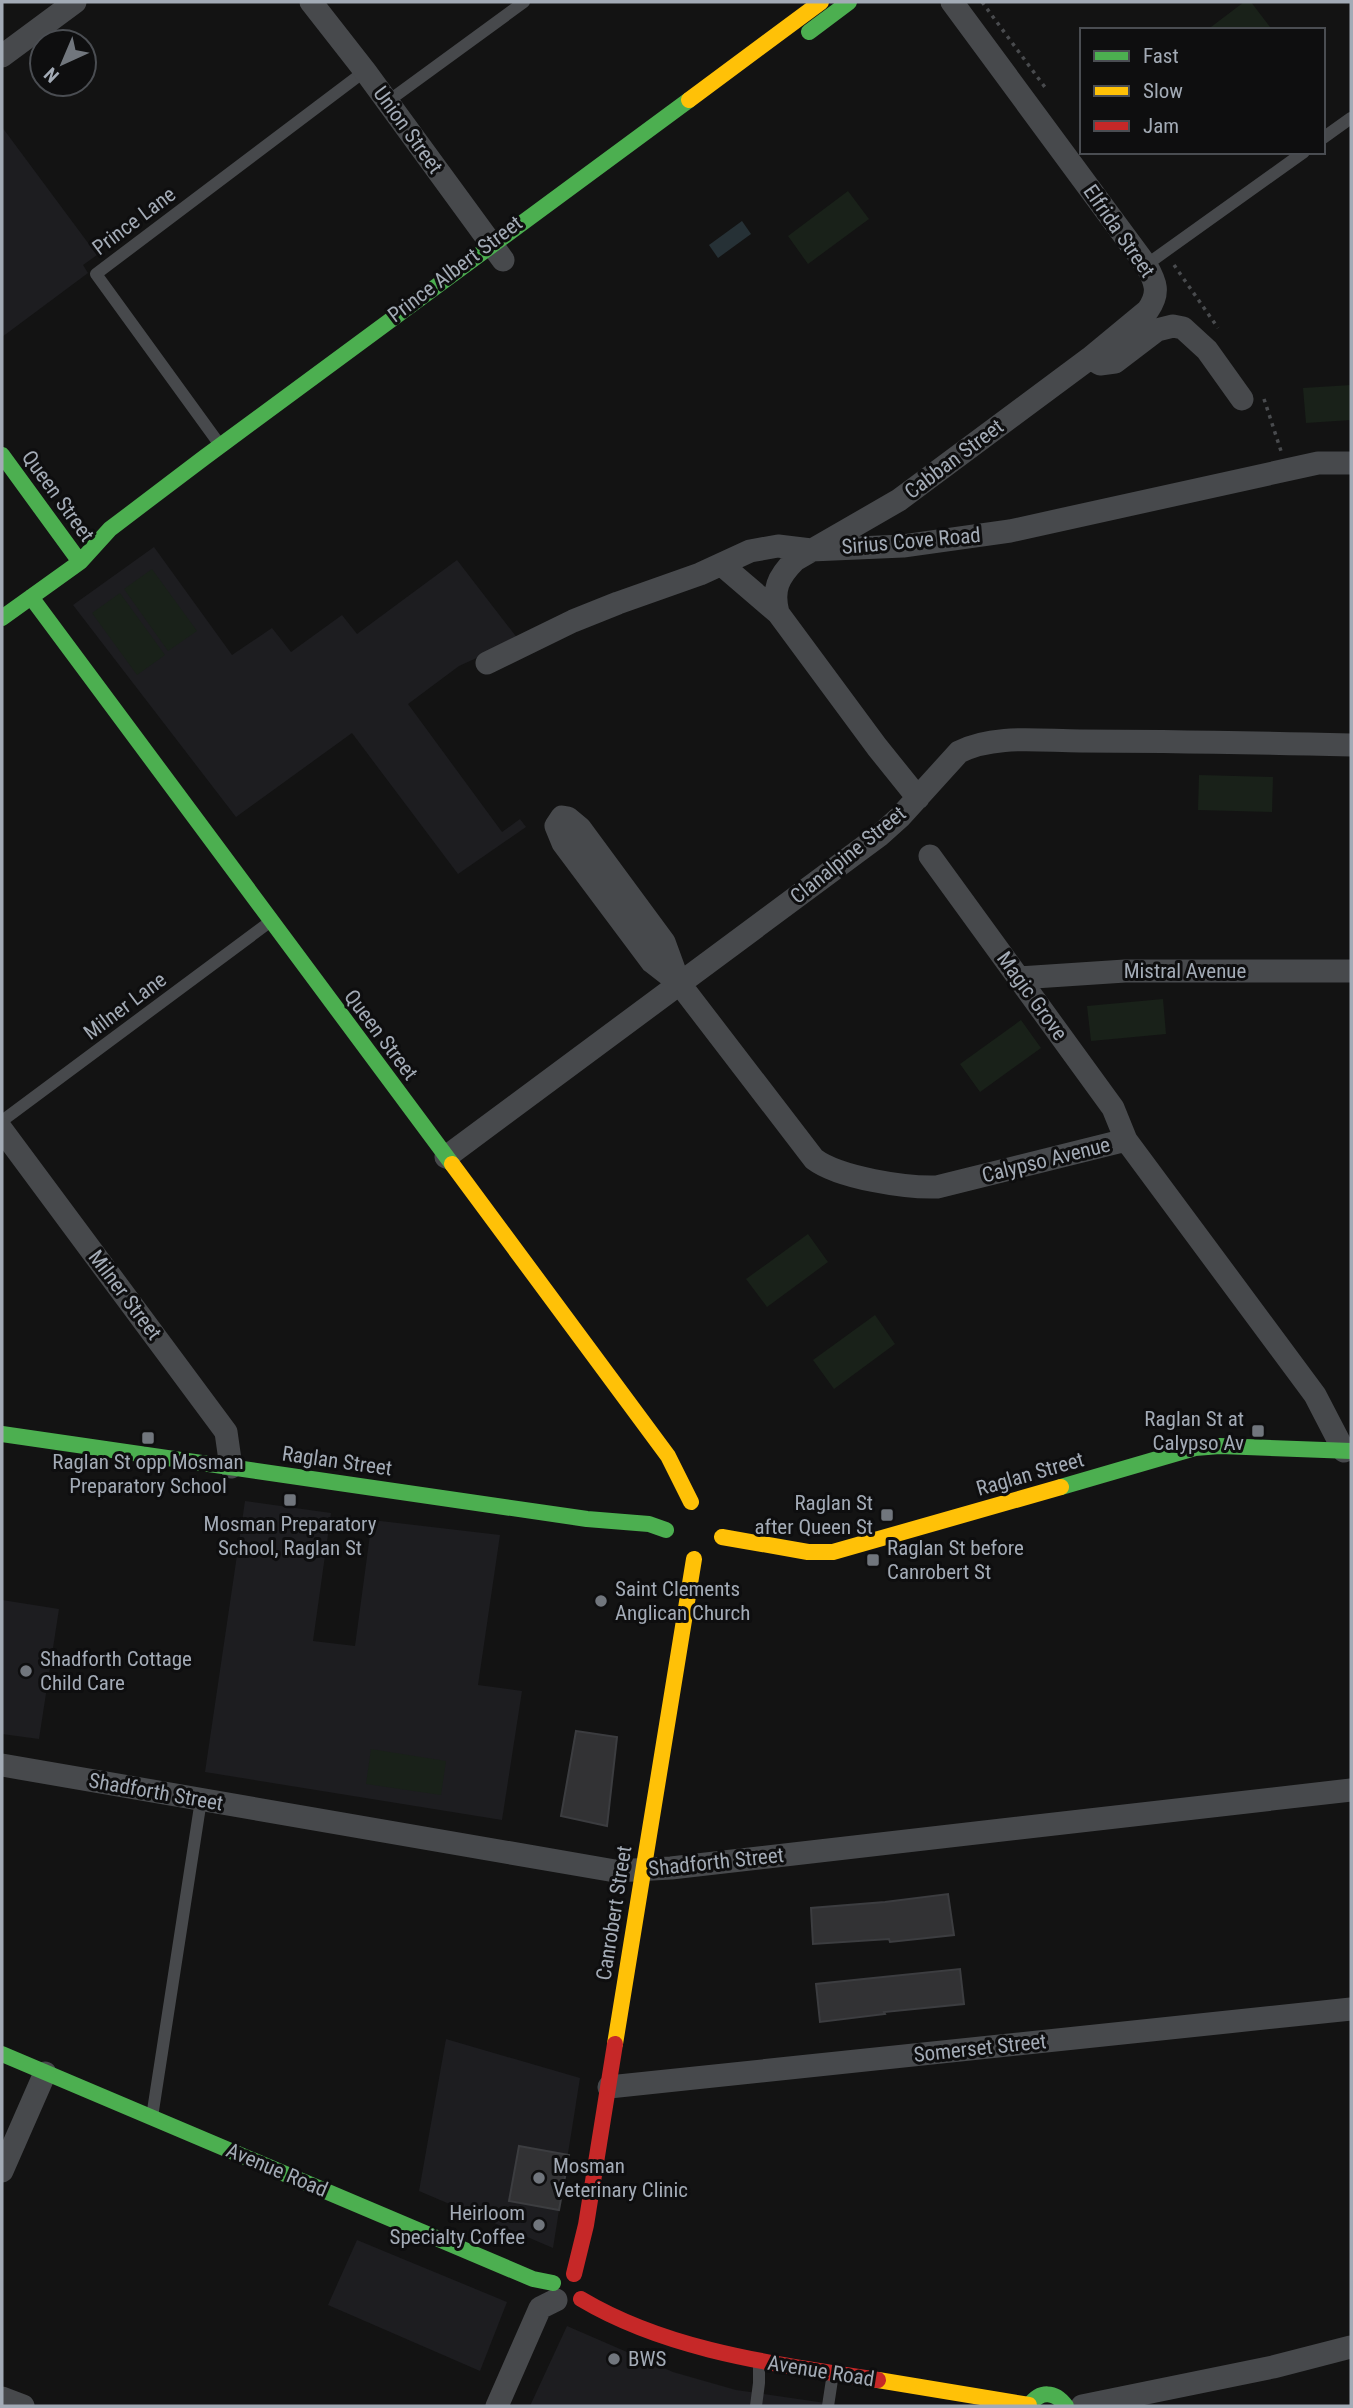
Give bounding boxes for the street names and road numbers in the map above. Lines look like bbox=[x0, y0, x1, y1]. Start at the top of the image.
street label: Union Street bbox=[368, 82, 448, 178]
street label: Elfrida Street bbox=[1078, 180, 1160, 282]
street label: Prince Lane bbox=[88, 182, 180, 260]
street label: Prince Albert Street bbox=[383, 211, 527, 327]
street label: Cabban Street bbox=[900, 414, 1008, 504]
street label: Queen Street bbox=[17, 446, 99, 546]
street label: Sirius Cove Road bbox=[840, 523, 982, 559]
street label: Clanalpine Street bbox=[786, 801, 910, 909]
street label: Magic Grove bbox=[992, 947, 1072, 1045]
street label: Mistral Avenue bbox=[1124, 959, 1246, 983]
street label: Milner Lane bbox=[79, 967, 171, 1045]
street label: Queen Street bbox=[339, 985, 423, 1085]
street label: Calypso Avenue bbox=[979, 1132, 1113, 1188]
street label: Milner Street bbox=[84, 1245, 166, 1345]
street label: Raglan Street bbox=[281, 1441, 393, 1481]
street label: Raglan Street bbox=[974, 1447, 1086, 1501]
street label: Shadforth Street bbox=[87, 1768, 225, 1816]
street label: Shadforth Street bbox=[647, 1843, 785, 1881]
street label: Canrobert Street bbox=[591, 1844, 637, 1982]
street label: Somerset Street bbox=[913, 2029, 1047, 2067]
street label: Avenue Road bbox=[223, 2138, 331, 2202]
street label: Avenue Road bbox=[766, 2351, 876, 2391]

